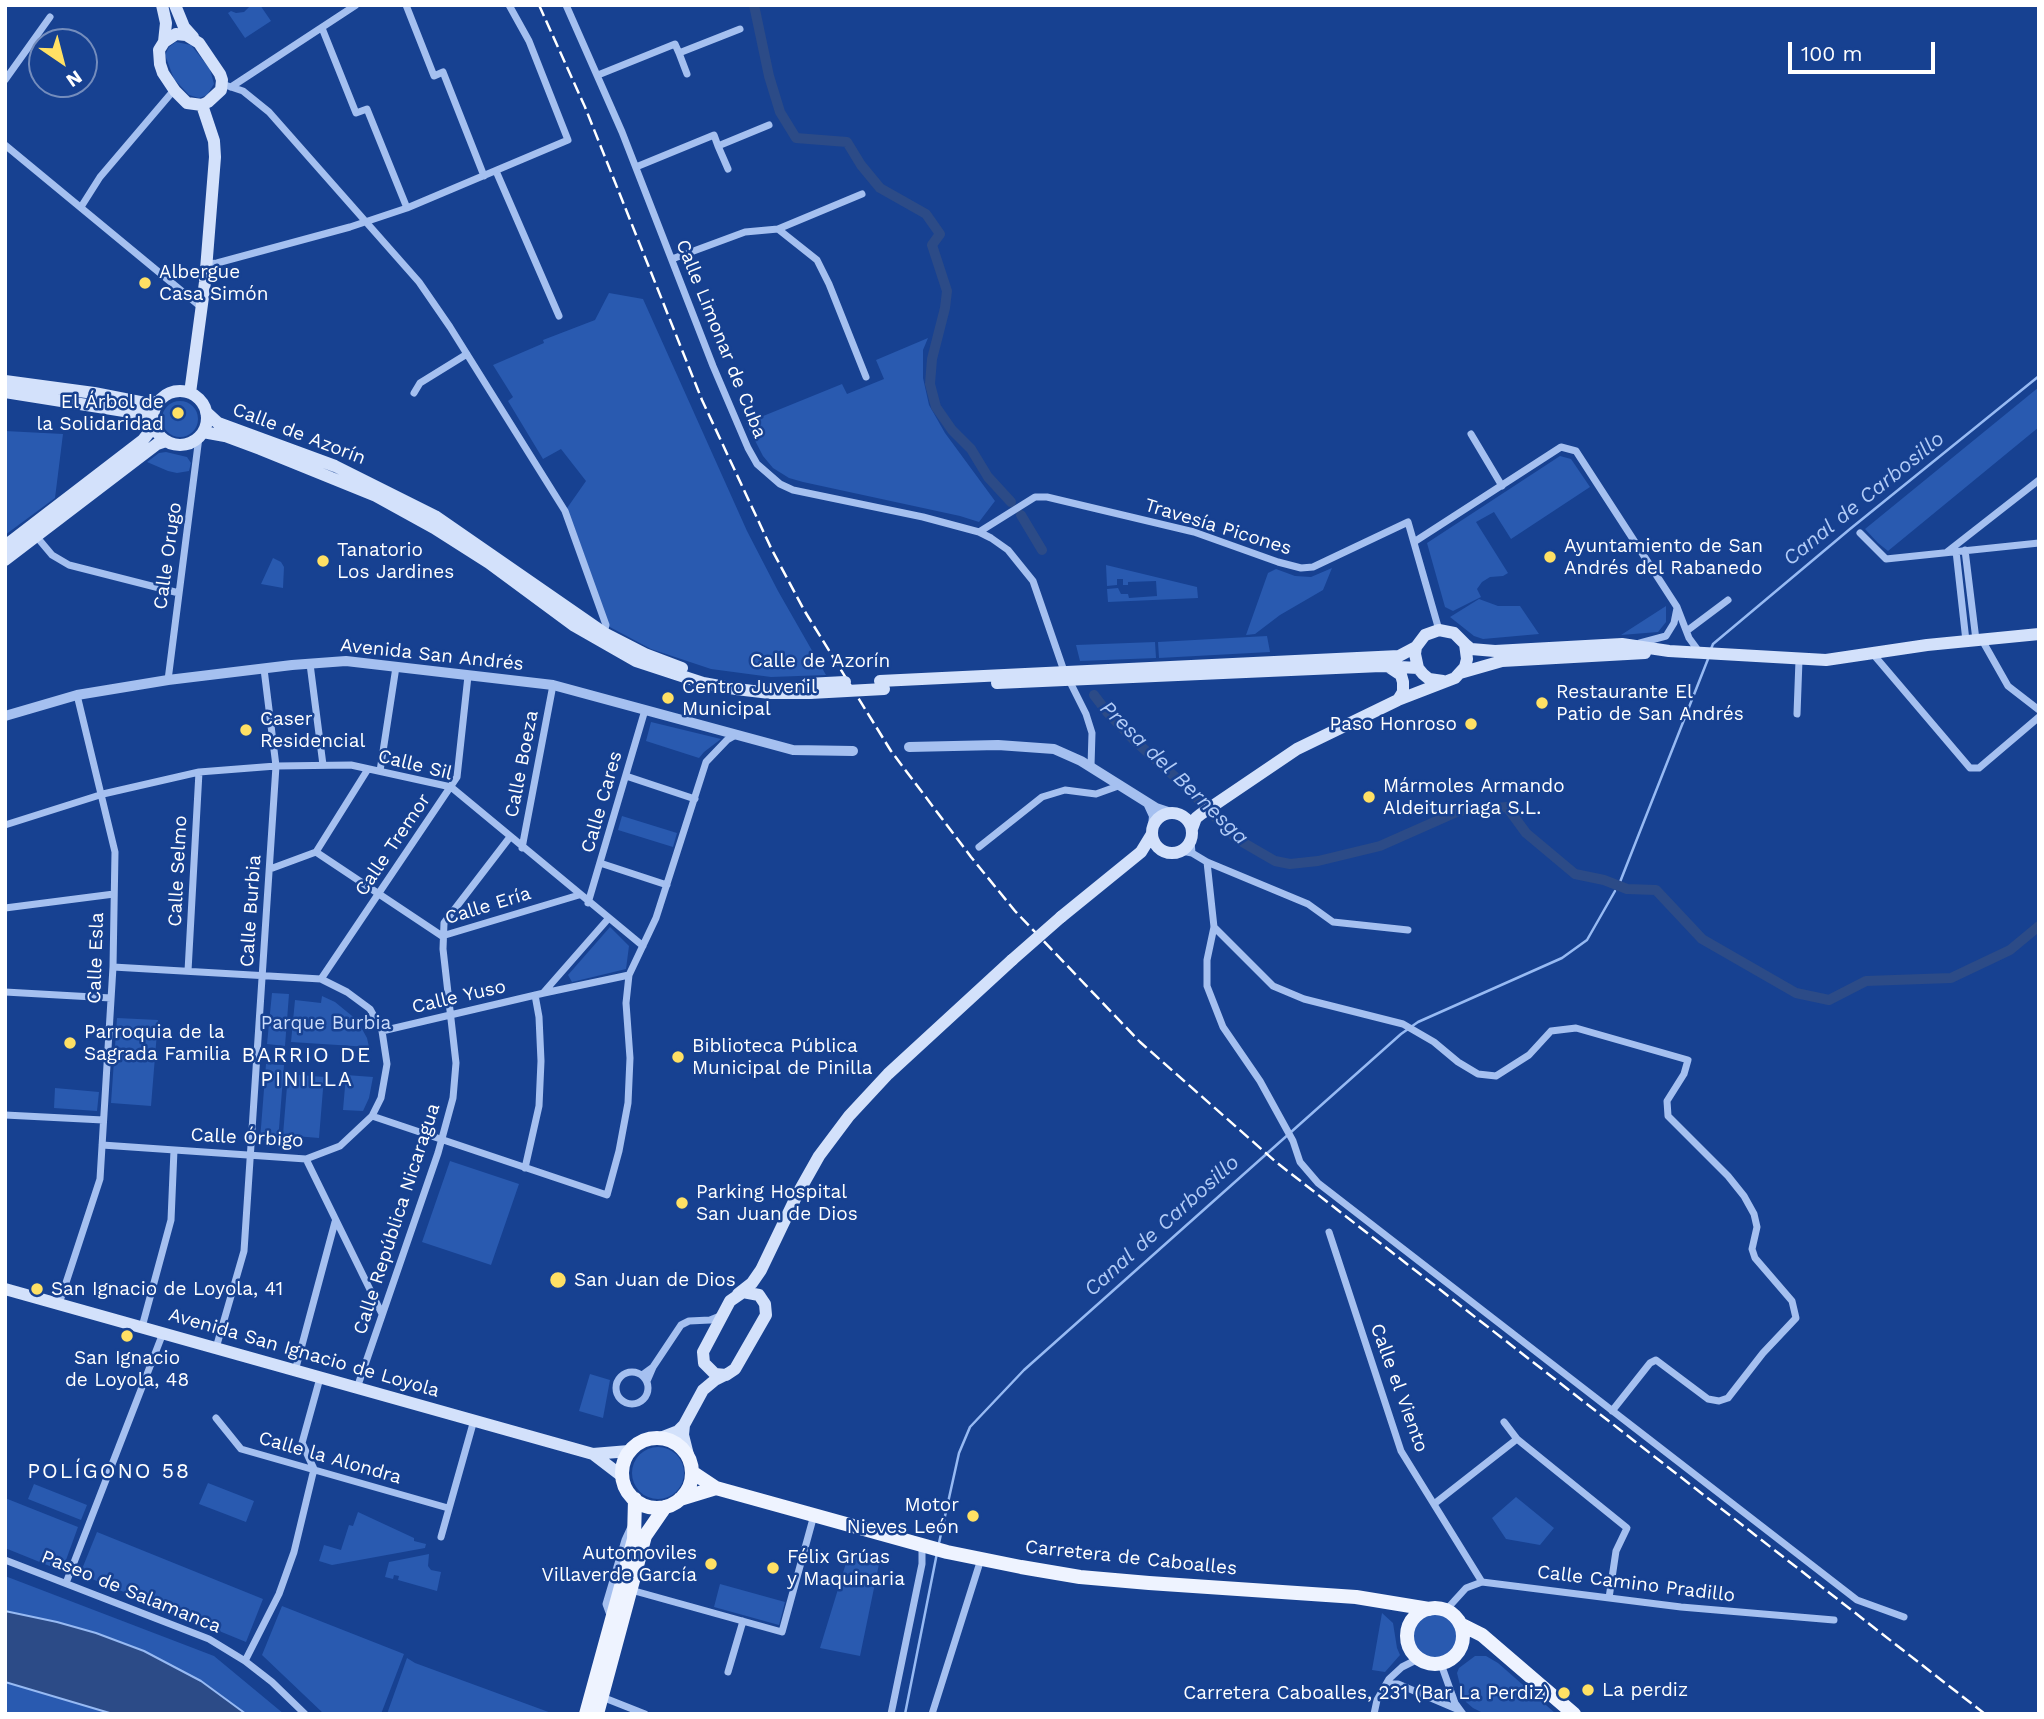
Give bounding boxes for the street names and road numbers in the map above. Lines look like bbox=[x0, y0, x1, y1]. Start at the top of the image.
street label: Calle Limonar de Cuba bbox=[671, 236, 771, 442]
street label: Calle de Azorín bbox=[229, 398, 369, 470]
street label: Travesía Picones bbox=[1142, 494, 1294, 560]
street label: Calle Orugo bbox=[149, 501, 187, 611]
street label: Avenida San Andrés bbox=[339, 634, 525, 676]
street label: Calle de Azorín bbox=[750, 650, 890, 672]
street label: Calle Boeza bbox=[500, 709, 544, 819]
street label: Calle Sil bbox=[375, 745, 455, 785]
street label: Calle Cares bbox=[577, 748, 627, 856]
street label: Calle Tremor bbox=[350, 789, 436, 901]
street label: Calle Selmo bbox=[164, 815, 192, 927]
street label: Calle Burbia bbox=[236, 854, 266, 968]
street label: Calle Ería bbox=[442, 882, 534, 930]
street label: Calle Esla bbox=[83, 912, 109, 1004]
street label: Calle Yuso bbox=[410, 975, 508, 1019]
street label: Calle República Nicaragua bbox=[349, 1101, 445, 1337]
street label: Calle Órbigo bbox=[190, 1124, 304, 1152]
street label: Avenida San Ignacio de Loyola bbox=[166, 1303, 442, 1403]
street label: Calle el Viento bbox=[1365, 1320, 1433, 1456]
street label: Calle la Alondra bbox=[256, 1427, 404, 1489]
street label: Carretera de Caboalles bbox=[1024, 1536, 1238, 1580]
street label: Paseo de Salamanca bbox=[38, 1545, 224, 1639]
street label: Calle Camino Pradillo bbox=[1536, 1561, 1736, 1607]

